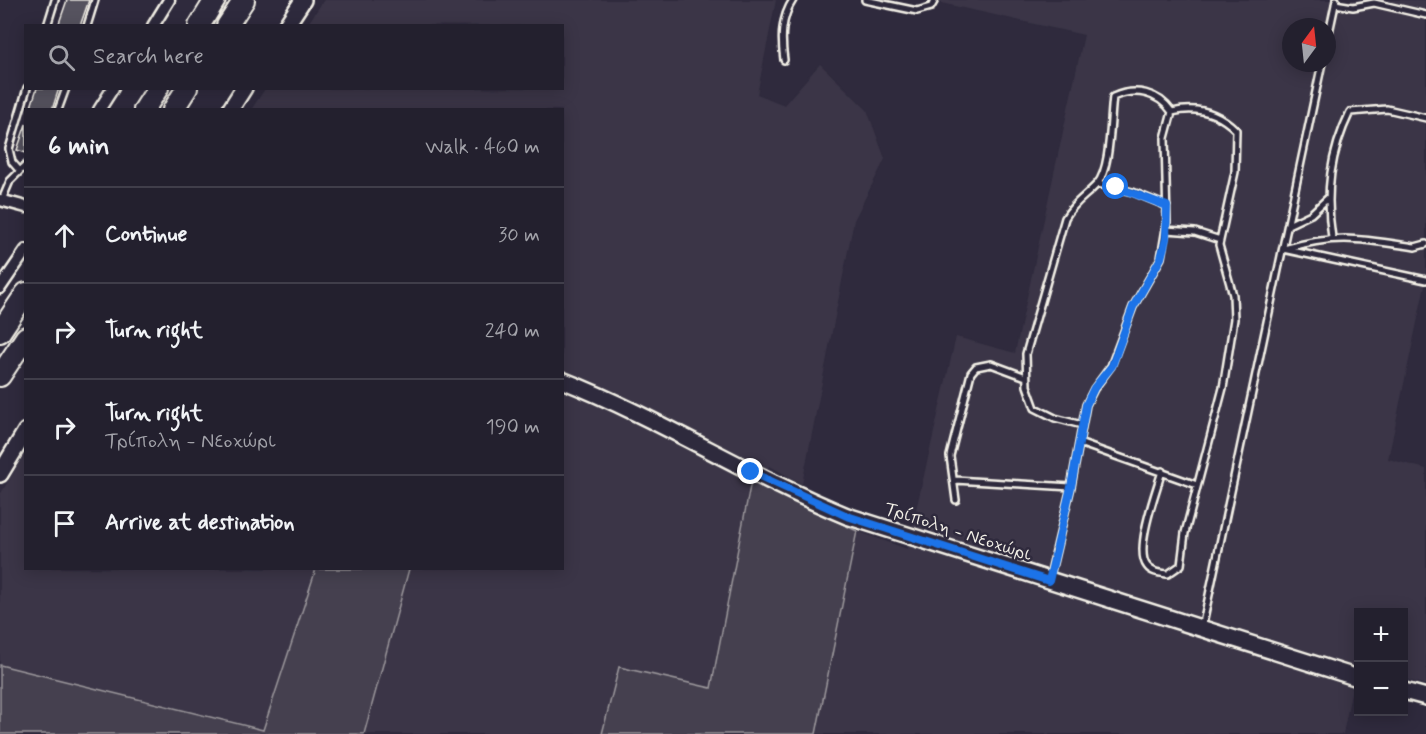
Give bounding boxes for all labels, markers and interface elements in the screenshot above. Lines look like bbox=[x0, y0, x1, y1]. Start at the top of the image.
north arrow bbox=[1282, 18, 1336, 72]
search box bbox=[24, 24, 564, 90]
icon: search bbox=[45, 41, 78, 74]
text: Search here bbox=[93, 43, 204, 71]
text: 6 min bbox=[48, 130, 110, 164]
text: Walk · 460 m bbox=[425, 134, 540, 161]
route start bbox=[1102, 173, 1128, 199]
icon: ahead bbox=[48, 219, 81, 252]
text: Continue bbox=[105, 221, 187, 249]
text: 30 m bbox=[498, 222, 540, 249]
icon: right bbox=[48, 315, 81, 348]
text: Turn right bbox=[105, 317, 203, 345]
text: 240 m bbox=[485, 318, 540, 345]
text: Turn right bbox=[105, 400, 203, 428]
icon: right bbox=[48, 411, 81, 444]
text: 190 m bbox=[486, 414, 540, 441]
text: Τρίπολη - Νεοχώρι bbox=[105, 428, 276, 455]
route end bbox=[737, 458, 763, 484]
street label: Τρίπολη - Νεοχώρι bbox=[881, 497, 1035, 567]
icon: arrive bbox=[48, 507, 81, 540]
text: Arrive at destination bbox=[105, 509, 295, 537]
map controls bbox=[1354, 608, 1408, 716]
button: + bbox=[1354, 608, 1408, 662]
button: − bbox=[1354, 662, 1408, 716]

